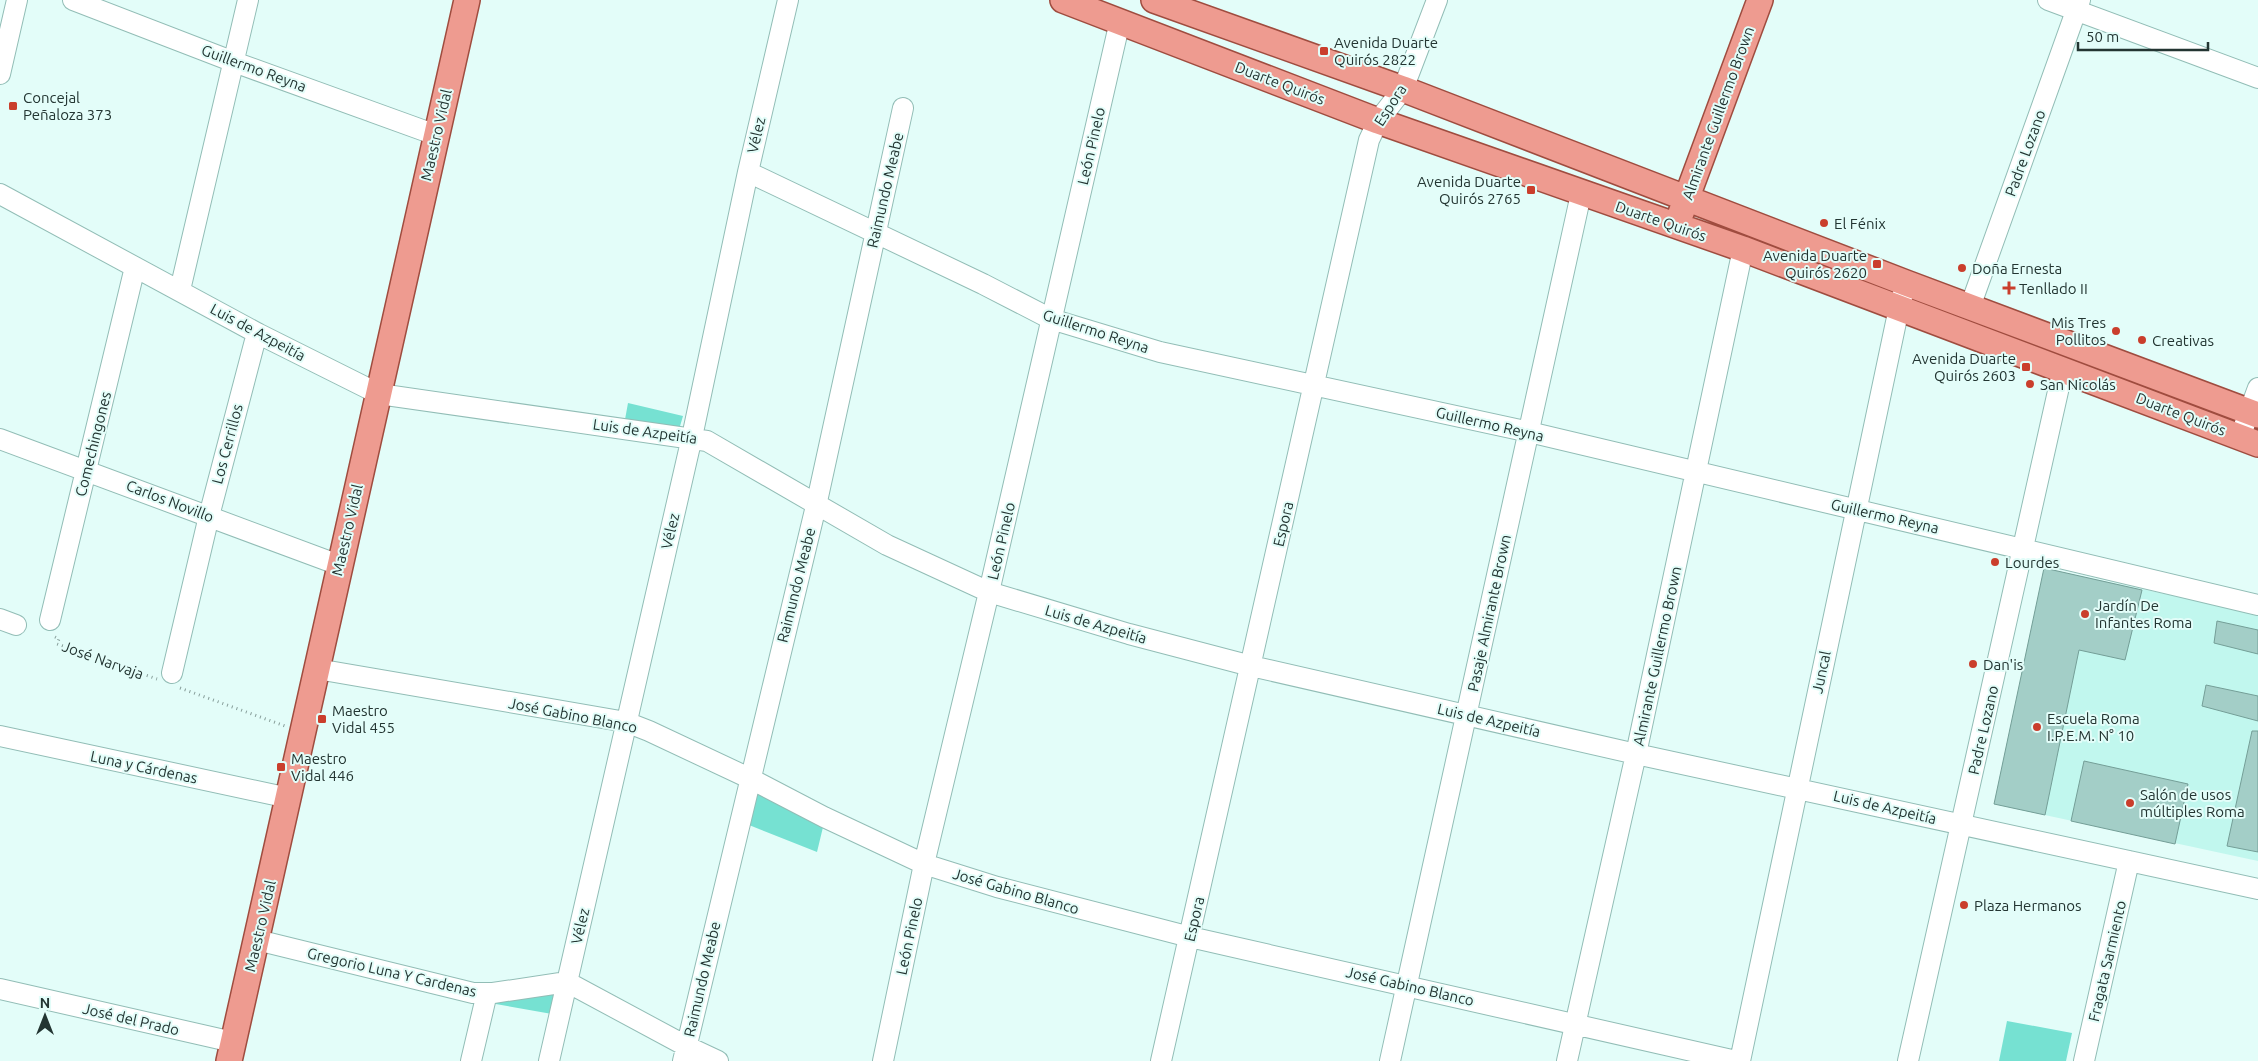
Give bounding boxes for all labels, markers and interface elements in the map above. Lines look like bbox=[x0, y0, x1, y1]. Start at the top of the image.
scale bar bbox=[2078, 20, 2208, 52]
street label: Almirante Guillermo Brown bbox=[1679, 24, 1757, 202]
text: 50 m bbox=[2086, 28, 2119, 45]
place label: Avenida Duarte Quirós 2822 bbox=[1334, 34, 1438, 68]
street label: Guillermo Reyna bbox=[199, 41, 309, 95]
marker: Avenida Duarte Quirós 2822 bbox=[1318, 45, 1330, 57]
street label: Duarte Quirós bbox=[1233, 58, 1327, 108]
street label: Espora bbox=[1370, 81, 1410, 129]
street label: Maestro Vidal bbox=[417, 88, 455, 182]
place label: Concejal Peñaloza 373 bbox=[23, 89, 112, 123]
marker: Concejal Peñaloza 373 bbox=[7, 100, 19, 112]
street label: León Pinelo bbox=[1074, 106, 1108, 186]
street label: Padre Lozano bbox=[2001, 107, 2049, 199]
street label: Vélez bbox=[744, 115, 768, 155]
street label: Raimundo Meabe bbox=[863, 131, 907, 249]
place label: Avenida Duarte Quirós 2765 bbox=[1417, 173, 1521, 207]
marker: Avenida Duarte Quirós 2765 bbox=[1525, 184, 1537, 196]
street label: Duarte Quirós bbox=[1613, 198, 1709, 244]
place label: El Fénix bbox=[1834, 215, 1886, 232]
marker: El Fénix bbox=[1818, 217, 1830, 229]
place label: Avenida Duarte Quirós 2620 bbox=[1763, 247, 1867, 281]
marker: Avenida Duarte Quirós 2620 bbox=[1871, 258, 1883, 270]
place label: Doña Ernesta bbox=[1972, 260, 2062, 277]
marker: Doña Ernesta bbox=[1956, 262, 1968, 274]
place label: Tenllado II bbox=[2019, 280, 2088, 297]
marker: Tenllado II bbox=[2003, 282, 2015, 294]
street label: Luis de Azpeitía bbox=[208, 300, 308, 364]
street label: Guillermo Reyna bbox=[1041, 306, 1151, 356]
place label: Mis Tres Pollitos bbox=[2051, 314, 2106, 348]
marker: Mis Tres Pollitos bbox=[2110, 325, 2122, 337]
place label: Creativas bbox=[2152, 332, 2214, 349]
marker: Creativas bbox=[2136, 334, 2148, 346]
place label: Avenida Duarte Quirós 2603 bbox=[1912, 350, 2016, 384]
marker: Avenida Duarte Quirós 2603 bbox=[2020, 361, 2032, 373]
place label: San Nicolás bbox=[2040, 376, 2116, 393]
marker: San Nicolás bbox=[2024, 378, 2036, 390]
street label: Duarte Quirós bbox=[2134, 389, 2228, 439]
street label: Comechingones bbox=[72, 390, 114, 498]
street label: Los Cerrillos bbox=[208, 402, 246, 486]
street label: Guillermo Reyna bbox=[1434, 403, 1546, 445]
street label: Luis de Azpeitía bbox=[592, 415, 698, 447]
street label: Carlos Novillo bbox=[124, 477, 216, 525]
street label: Maestro Vidal bbox=[328, 483, 366, 577]
street label: Guillermo Reyna bbox=[1829, 495, 1941, 537]
street label: Espora bbox=[1270, 500, 1296, 548]
street label: León Pinelo bbox=[984, 501, 1018, 581]
street label: Vélez bbox=[658, 511, 682, 551]
street label: Raimundo Meabe bbox=[774, 526, 818, 644]
street label: Pasaje Almirante Brown bbox=[1464, 533, 1514, 693]
place label: Lourdes bbox=[2005, 554, 2059, 571]
marker: Lourdes bbox=[1989, 556, 2001, 568]
street label: Almirante Guillermo Brown bbox=[1630, 565, 1684, 747]
place label: Jardín De Infantes Roma bbox=[2095, 597, 2192, 631]
street label: Luis de Azpeitía bbox=[1043, 601, 1149, 647]
marker: Jardín De Infantes Roma bbox=[2079, 608, 2091, 620]
street label: José Narvaja bbox=[60, 637, 146, 683]
street label: Juncal bbox=[1808, 649, 1834, 695]
place label: Dan'is bbox=[1983, 656, 2023, 673]
marker: Dan'is bbox=[1967, 658, 1979, 670]
street label: Padre Lozano bbox=[1964, 684, 2002, 776]
street label: José Gabino Blanco bbox=[507, 694, 639, 736]
street label: Luis de Azpeitía bbox=[1436, 700, 1542, 740]
place label: Maestro Vidal 455 bbox=[332, 702, 395, 736]
place label: Escuela Roma I.P.E.M. N° 10 bbox=[2047, 710, 2140, 744]
marker: Maestro Vidal 455 bbox=[316, 713, 328, 725]
marker: Escuela Roma I.P.E.M. N° 10 bbox=[2031, 721, 2043, 733]
street label: Luna y Cárdenas bbox=[89, 747, 199, 787]
place label: Maestro Vidal 446 bbox=[291, 750, 354, 784]
marker: Maestro Vidal 446 bbox=[275, 761, 287, 773]
place label: Salón de usos múltiples Roma bbox=[2140, 786, 2245, 820]
street label: Luis de Azpeitía bbox=[1832, 787, 1938, 827]
marker: Salón de usos múltiples Roma bbox=[2124, 797, 2136, 809]
street label: José Gabino Blanco bbox=[951, 865, 1081, 917]
street label: Maestro Vidal bbox=[241, 879, 279, 973]
street label: Espora bbox=[1181, 895, 1207, 943]
street label: León Pinelo bbox=[892, 896, 926, 976]
place label: Plaza Hermanos bbox=[1974, 897, 2082, 914]
marker: Plaza Hermanos bbox=[1958, 899, 1970, 911]
street label: Fragata Sarmiento bbox=[2085, 899, 2129, 1023]
street label: Vélez bbox=[568, 906, 592, 946]
street label: Raimundo Meabe bbox=[680, 920, 724, 1038]
street label: Gregorio Luna Y Cardenas bbox=[306, 944, 478, 1000]
street label: José Gabino Blanco bbox=[1344, 963, 1476, 1009]
north arrow bbox=[20, 991, 70, 1041]
text: N bbox=[40, 995, 50, 1011]
street label: José del Prado bbox=[81, 1000, 181, 1038]

